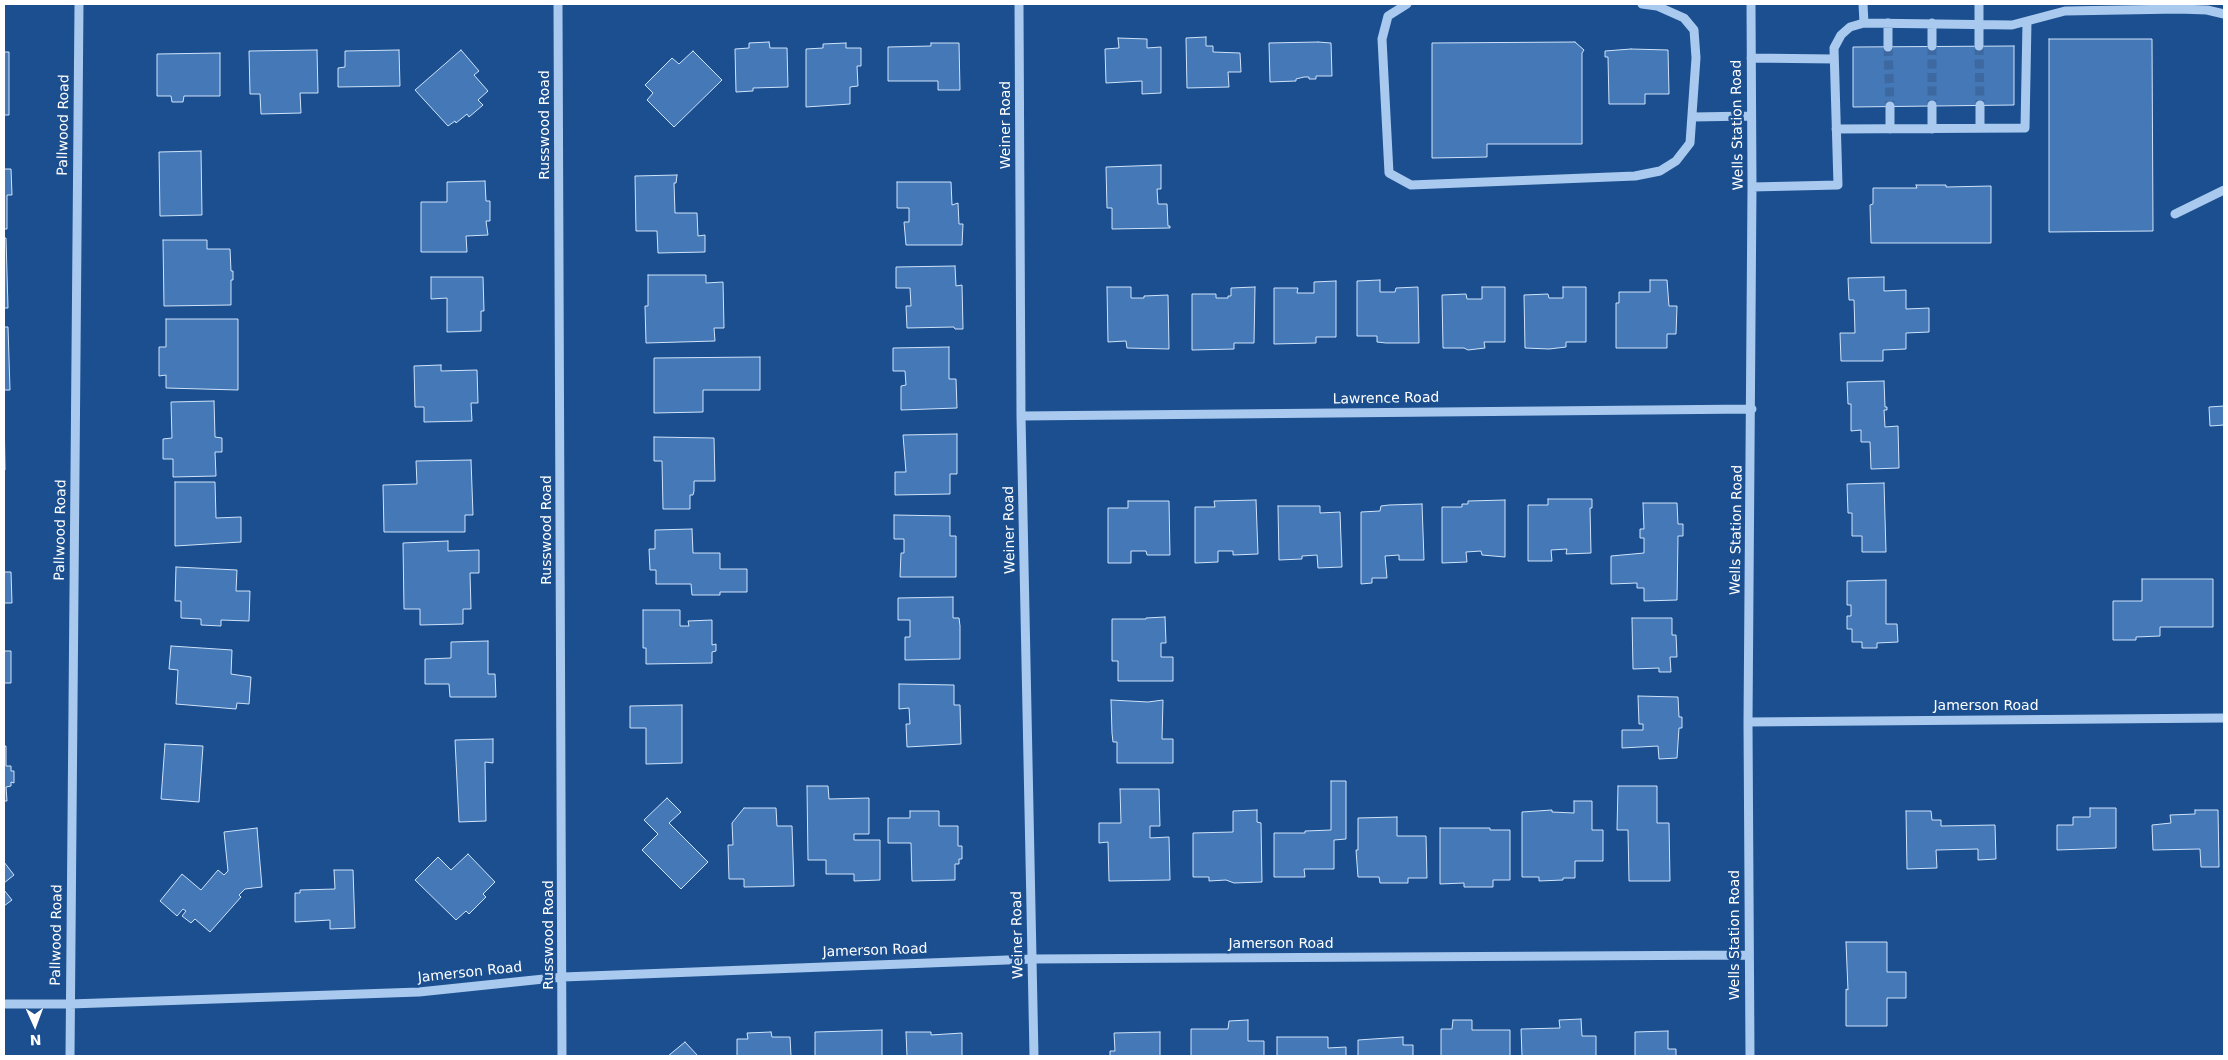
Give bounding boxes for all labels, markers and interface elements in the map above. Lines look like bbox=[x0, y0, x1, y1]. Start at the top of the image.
street label: Wells Station Road bbox=[1728, 60, 1748, 190]
street label: Russwood Road bbox=[537, 70, 553, 180]
street label: Pallwood Road bbox=[55, 74, 73, 176]
street label: Weiner Road bbox=[998, 81, 1014, 169]
street label: Lawrence Road bbox=[1333, 390, 1439, 408]
street label: Wells Station Road bbox=[1727, 465, 1747, 595]
street label: Russwood Road bbox=[539, 475, 555, 585]
street label: Pallwood Road bbox=[52, 479, 70, 581]
street label: Weiner Road bbox=[1001, 486, 1019, 574]
street label: Jamerson Road bbox=[1933, 698, 2039, 714]
street label: Wells Station Road bbox=[1727, 870, 1743, 1000]
street label: Russwood Road bbox=[541, 880, 557, 990]
street label: Pallwood Road bbox=[48, 884, 66, 986]
street label: Weiner Road bbox=[1009, 891, 1027, 979]
street label: Jamerson Road bbox=[1228, 936, 1334, 952]
street label: Jamerson Road bbox=[822, 941, 928, 961]
street label: Jamerson Road bbox=[417, 959, 523, 987]
north arrow bbox=[10, 1000, 60, 1050]
text: N bbox=[29, 1032, 42, 1048]

